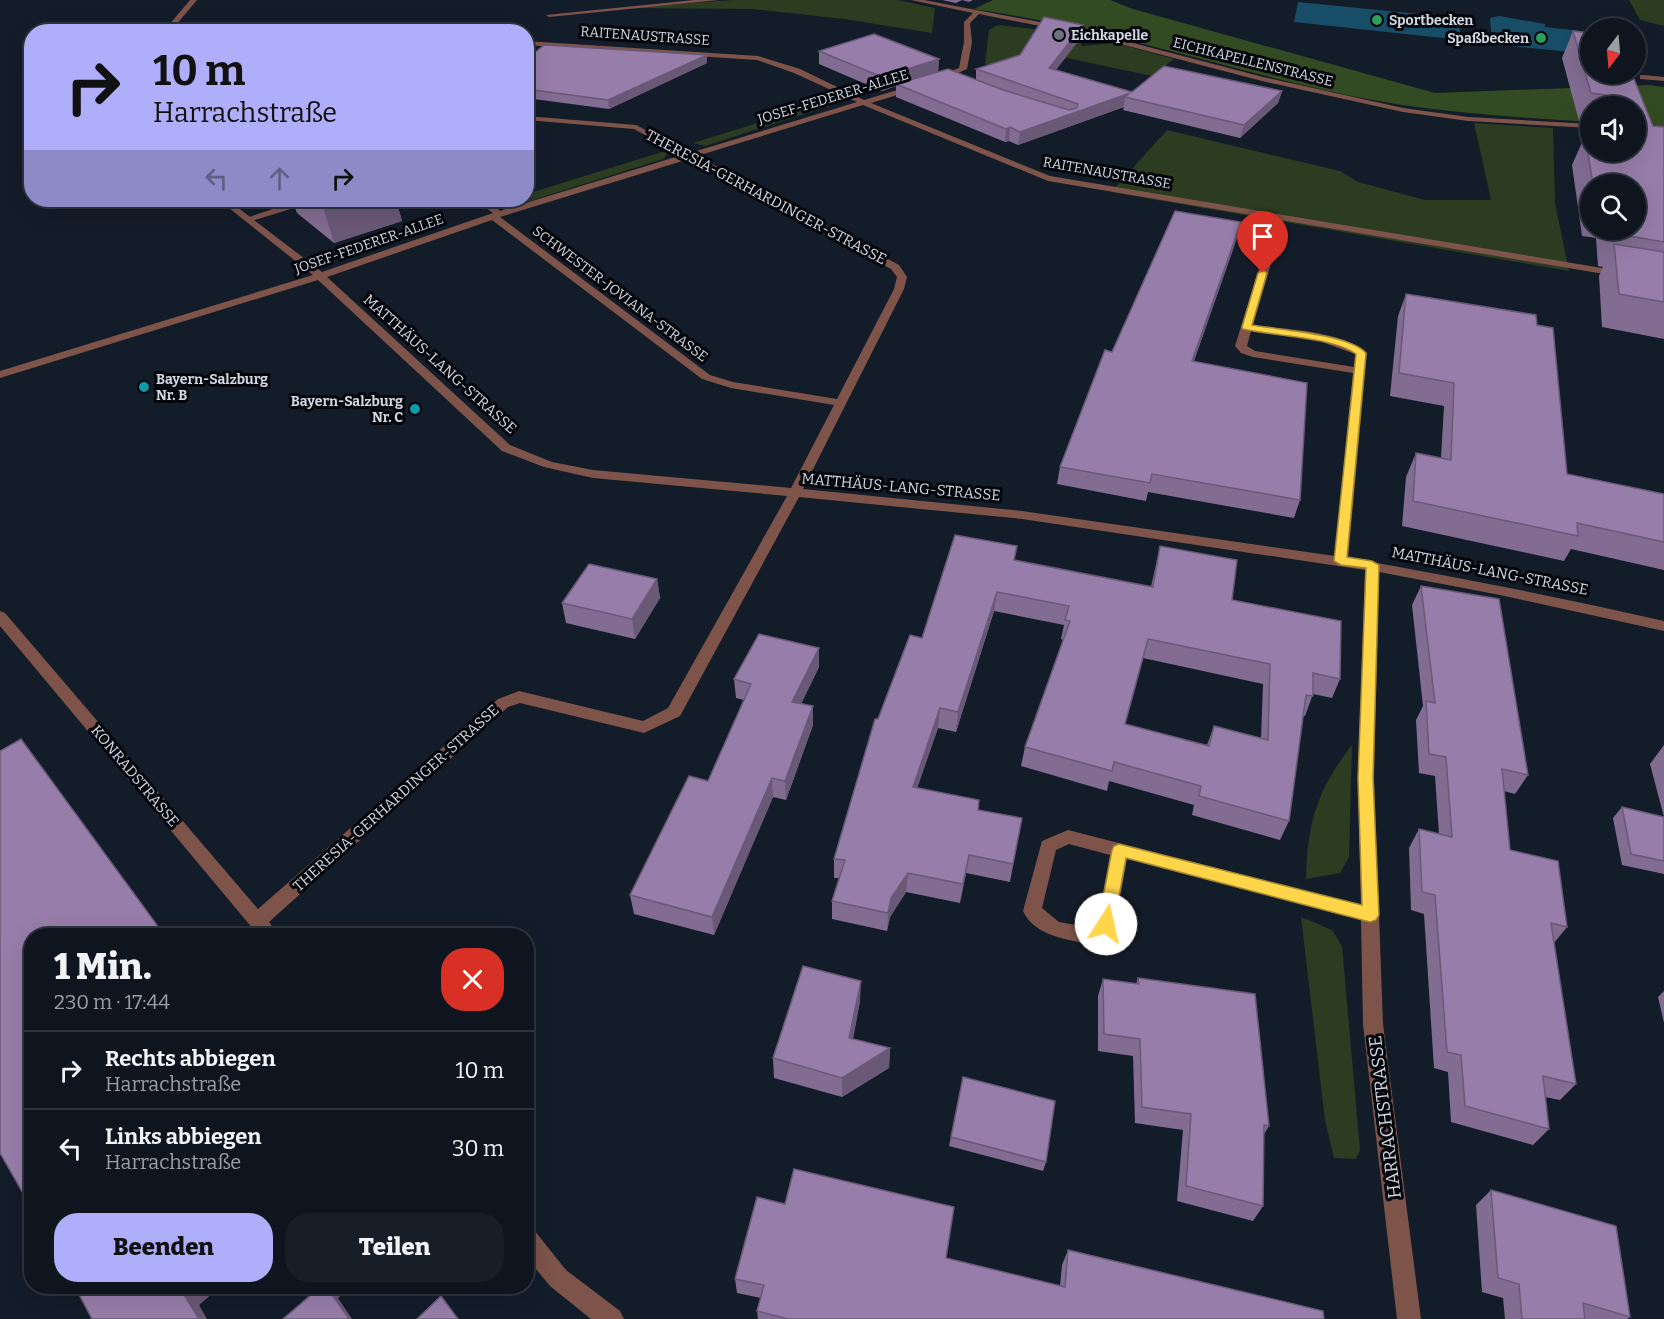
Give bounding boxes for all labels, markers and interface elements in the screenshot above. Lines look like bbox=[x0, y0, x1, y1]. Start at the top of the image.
place label: Sportbecken bbox=[1389, 12, 1473, 29]
marker: Sportbecken bbox=[1370, 13, 1384, 27]
north arrow bbox=[1580, 18, 1646, 84]
map controls bbox=[1580, 18, 1646, 240]
street label: RAITENAUSTRASSE bbox=[580, 23, 710, 49]
place label: Eichkapelle bbox=[1071, 27, 1149, 44]
marker: Eichkapelle bbox=[1052, 28, 1066, 42]
place label: Spaßbecken bbox=[1447, 30, 1529, 47]
marker: Spaßbecken bbox=[1534, 31, 1548, 45]
street label: EICHKAPELLENSTRASSE bbox=[1171, 34, 1335, 90]
text: 10 m bbox=[153, 46, 245, 96]
icon: right bbox=[54, 48, 132, 126]
street label: JOSEF-FEDERER-ALLEE bbox=[755, 66, 910, 128]
button: sound bbox=[1580, 96, 1646, 162]
text: Harrachstraße bbox=[153, 97, 337, 129]
street label: THERESIA-GERHARDINGER-STRASSE bbox=[642, 126, 890, 268]
street label: RAITENAUSTRASSE bbox=[1042, 153, 1172, 193]
icon: left bbox=[200, 162, 233, 195]
icon: ahead bbox=[263, 162, 296, 195]
icon: right bbox=[326, 162, 359, 195]
button: search bbox=[1580, 174, 1646, 240]
street label: JOSEF-FEDERER-ALLEE bbox=[291, 210, 446, 278]
pin bbox=[1237, 211, 1288, 273]
icon: arrive bbox=[1246, 220, 1279, 253]
street label: SCHWESTER-JOVIANA-STRASSE bbox=[529, 222, 711, 366]
street label: MATTHÄUS-LANG-STRASSE bbox=[360, 290, 520, 438]
place label: Bayern-Salzburg Nr. B bbox=[156, 371, 268, 404]
marker: Bayern-Salzburg Nr. B bbox=[137, 380, 151, 394]
place label: Bayern-Salzburg Nr. C bbox=[291, 393, 403, 426]
marker: Bayern-Salzburg Nr. C bbox=[408, 402, 422, 416]
street label: MATTHÄUS-LANG-STRASSE bbox=[801, 469, 1001, 505]
street label: MATTHÄUS-LANG-STRASSE bbox=[1390, 543, 1590, 599]
street label: THERESIA-GERHARDINGER-STRASSE bbox=[289, 701, 503, 895]
street label: KONRADSTRASSE bbox=[87, 721, 183, 831]
position arrow bbox=[1074, 892, 1138, 956]
text: 1 Min. bbox=[54, 945, 152, 989]
button: close bbox=[441, 948, 504, 1011]
text: 230 m · 17:44 bbox=[54, 990, 170, 1014]
street label: HARRACHSTRASSE bbox=[1364, 1034, 1406, 1200]
text: Rechts abbiegen bbox=[105, 1045, 276, 1072]
icon: right bbox=[54, 1054, 87, 1087]
text: 10 m bbox=[456, 1057, 504, 1084]
text: Harrachstraße bbox=[105, 1072, 241, 1096]
text: Links abbiegen bbox=[105, 1123, 262, 1150]
icon: left bbox=[54, 1132, 87, 1165]
text: 30 m bbox=[452, 1135, 504, 1162]
text: Harrachstraße bbox=[105, 1150, 241, 1174]
button: Beenden bbox=[54, 1213, 273, 1282]
button: Teilen bbox=[285, 1213, 504, 1282]

